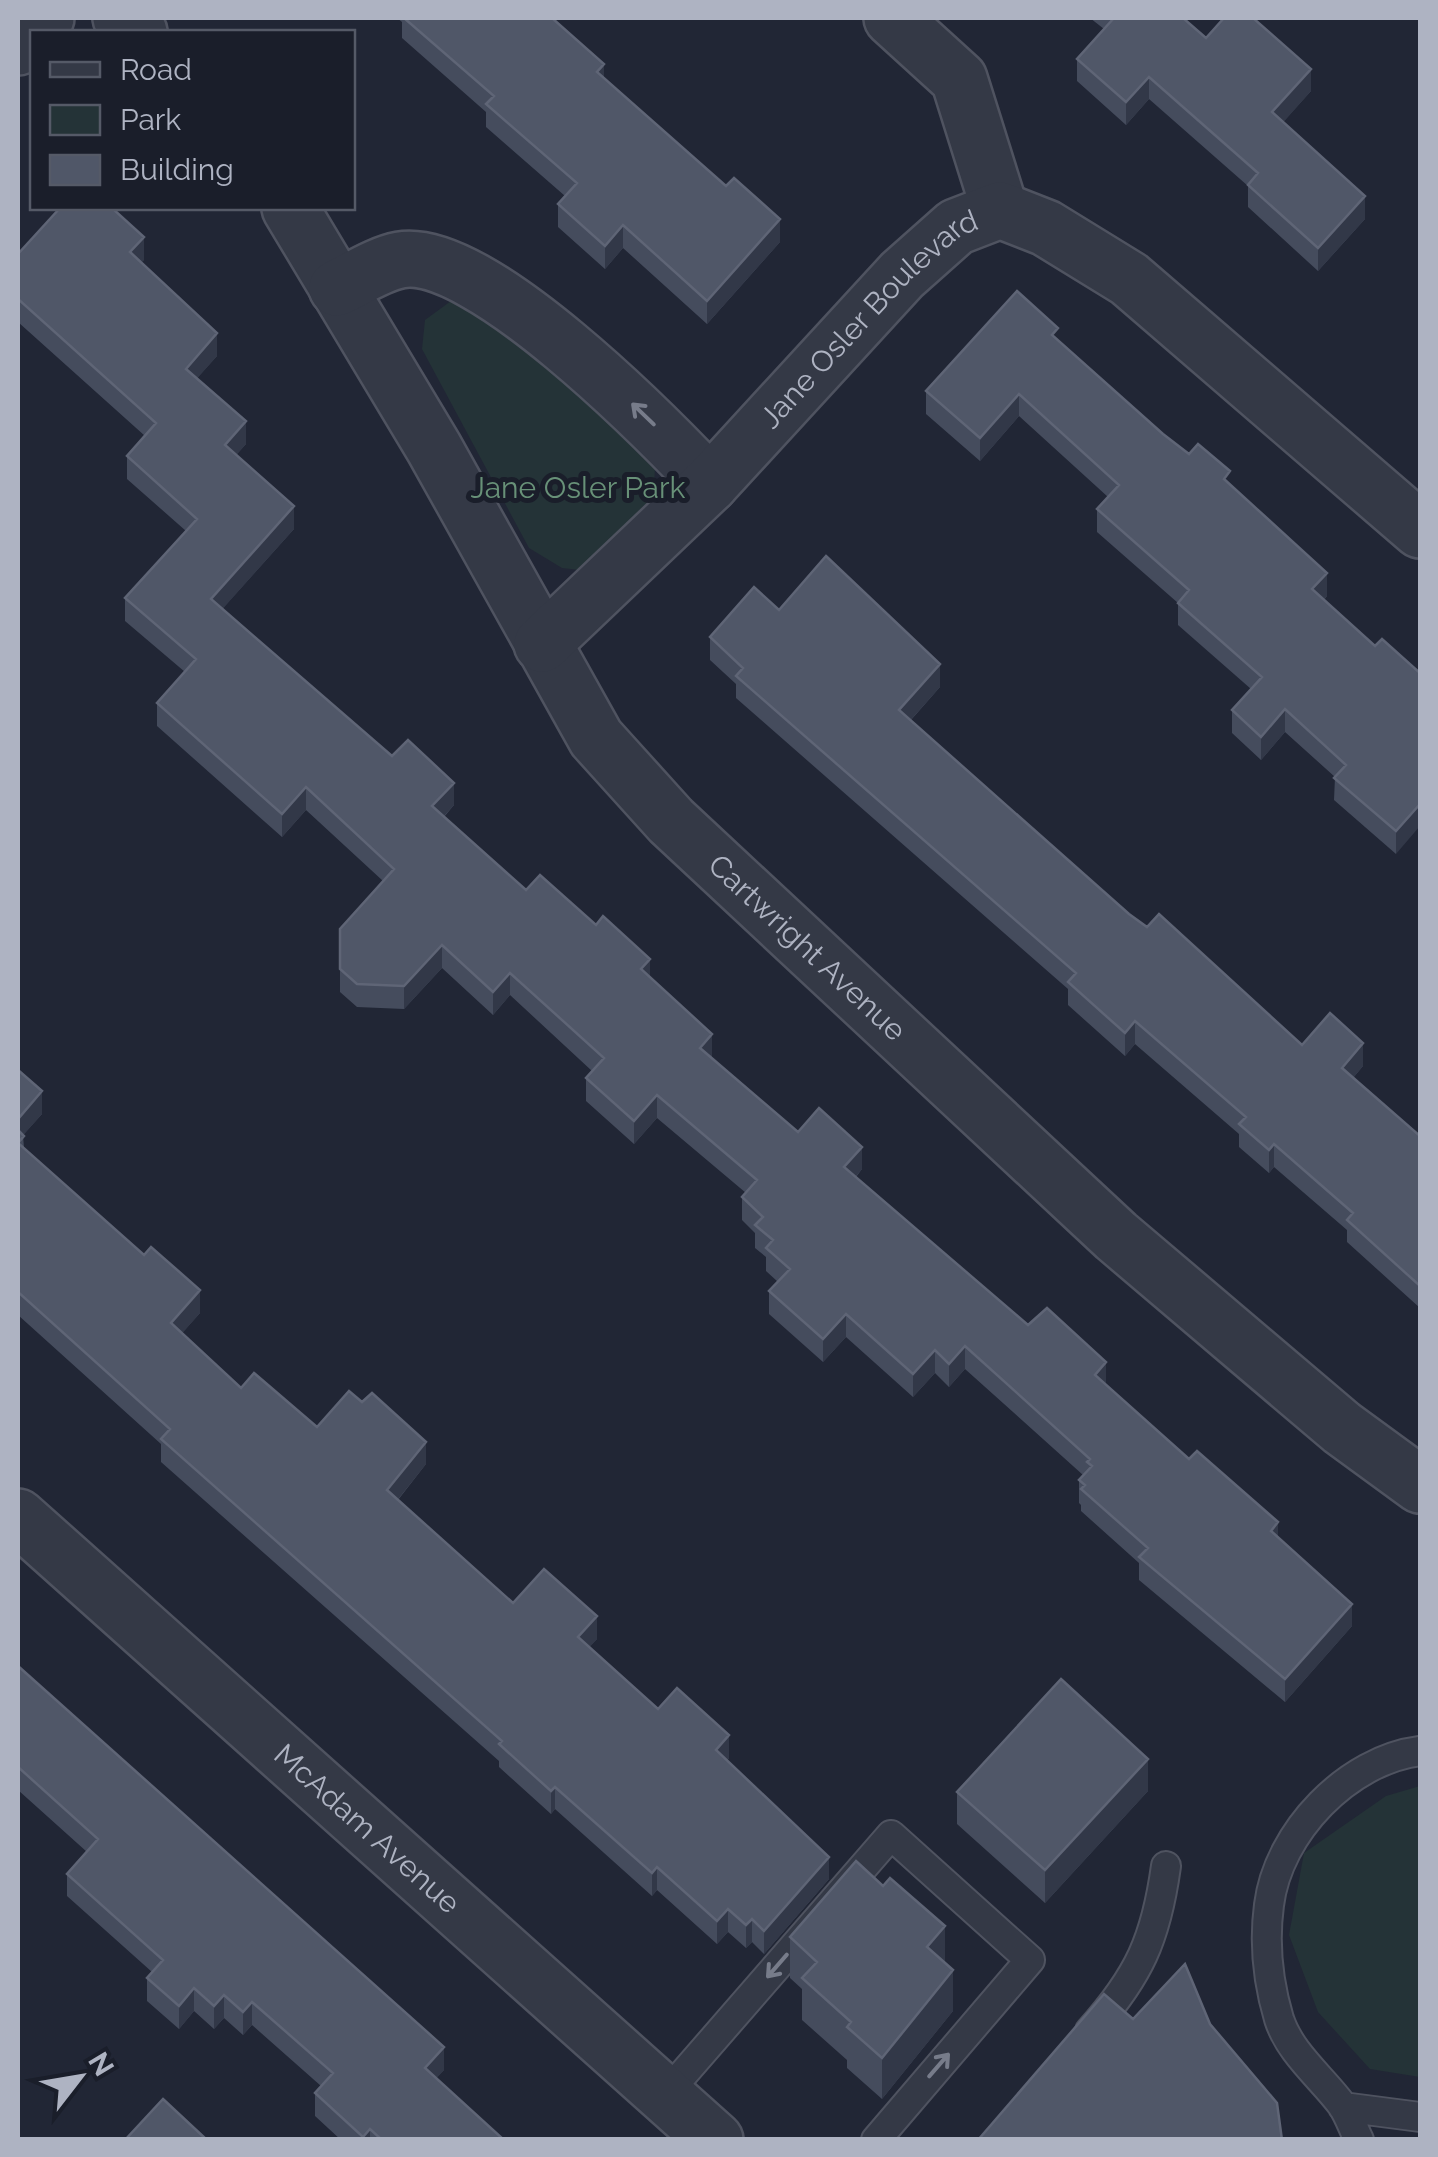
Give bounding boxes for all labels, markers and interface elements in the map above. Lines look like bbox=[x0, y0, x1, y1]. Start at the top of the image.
legend bbox=[30, 30, 355, 210]
text: Road bbox=[120, 52, 192, 87]
text: Park bbox=[120, 102, 181, 137]
text: Building bbox=[120, 152, 234, 187]
street label: Jane Osler Boulevard bbox=[752, 202, 982, 435]
one-way arrow bbox=[632, 402, 656, 426]
park label: Jane Osler Park bbox=[471, 470, 686, 505]
street label: Cartwright Avenue bbox=[701, 847, 913, 1048]
street label: McAdam Avenue bbox=[267, 1737, 467, 1920]
one-way arrow bbox=[766, 1953, 788, 1979]
north arrow bbox=[30, 2027, 130, 2127]
text: N bbox=[81, 2047, 121, 2082]
one-way arrow bbox=[928, 2053, 950, 2079]

